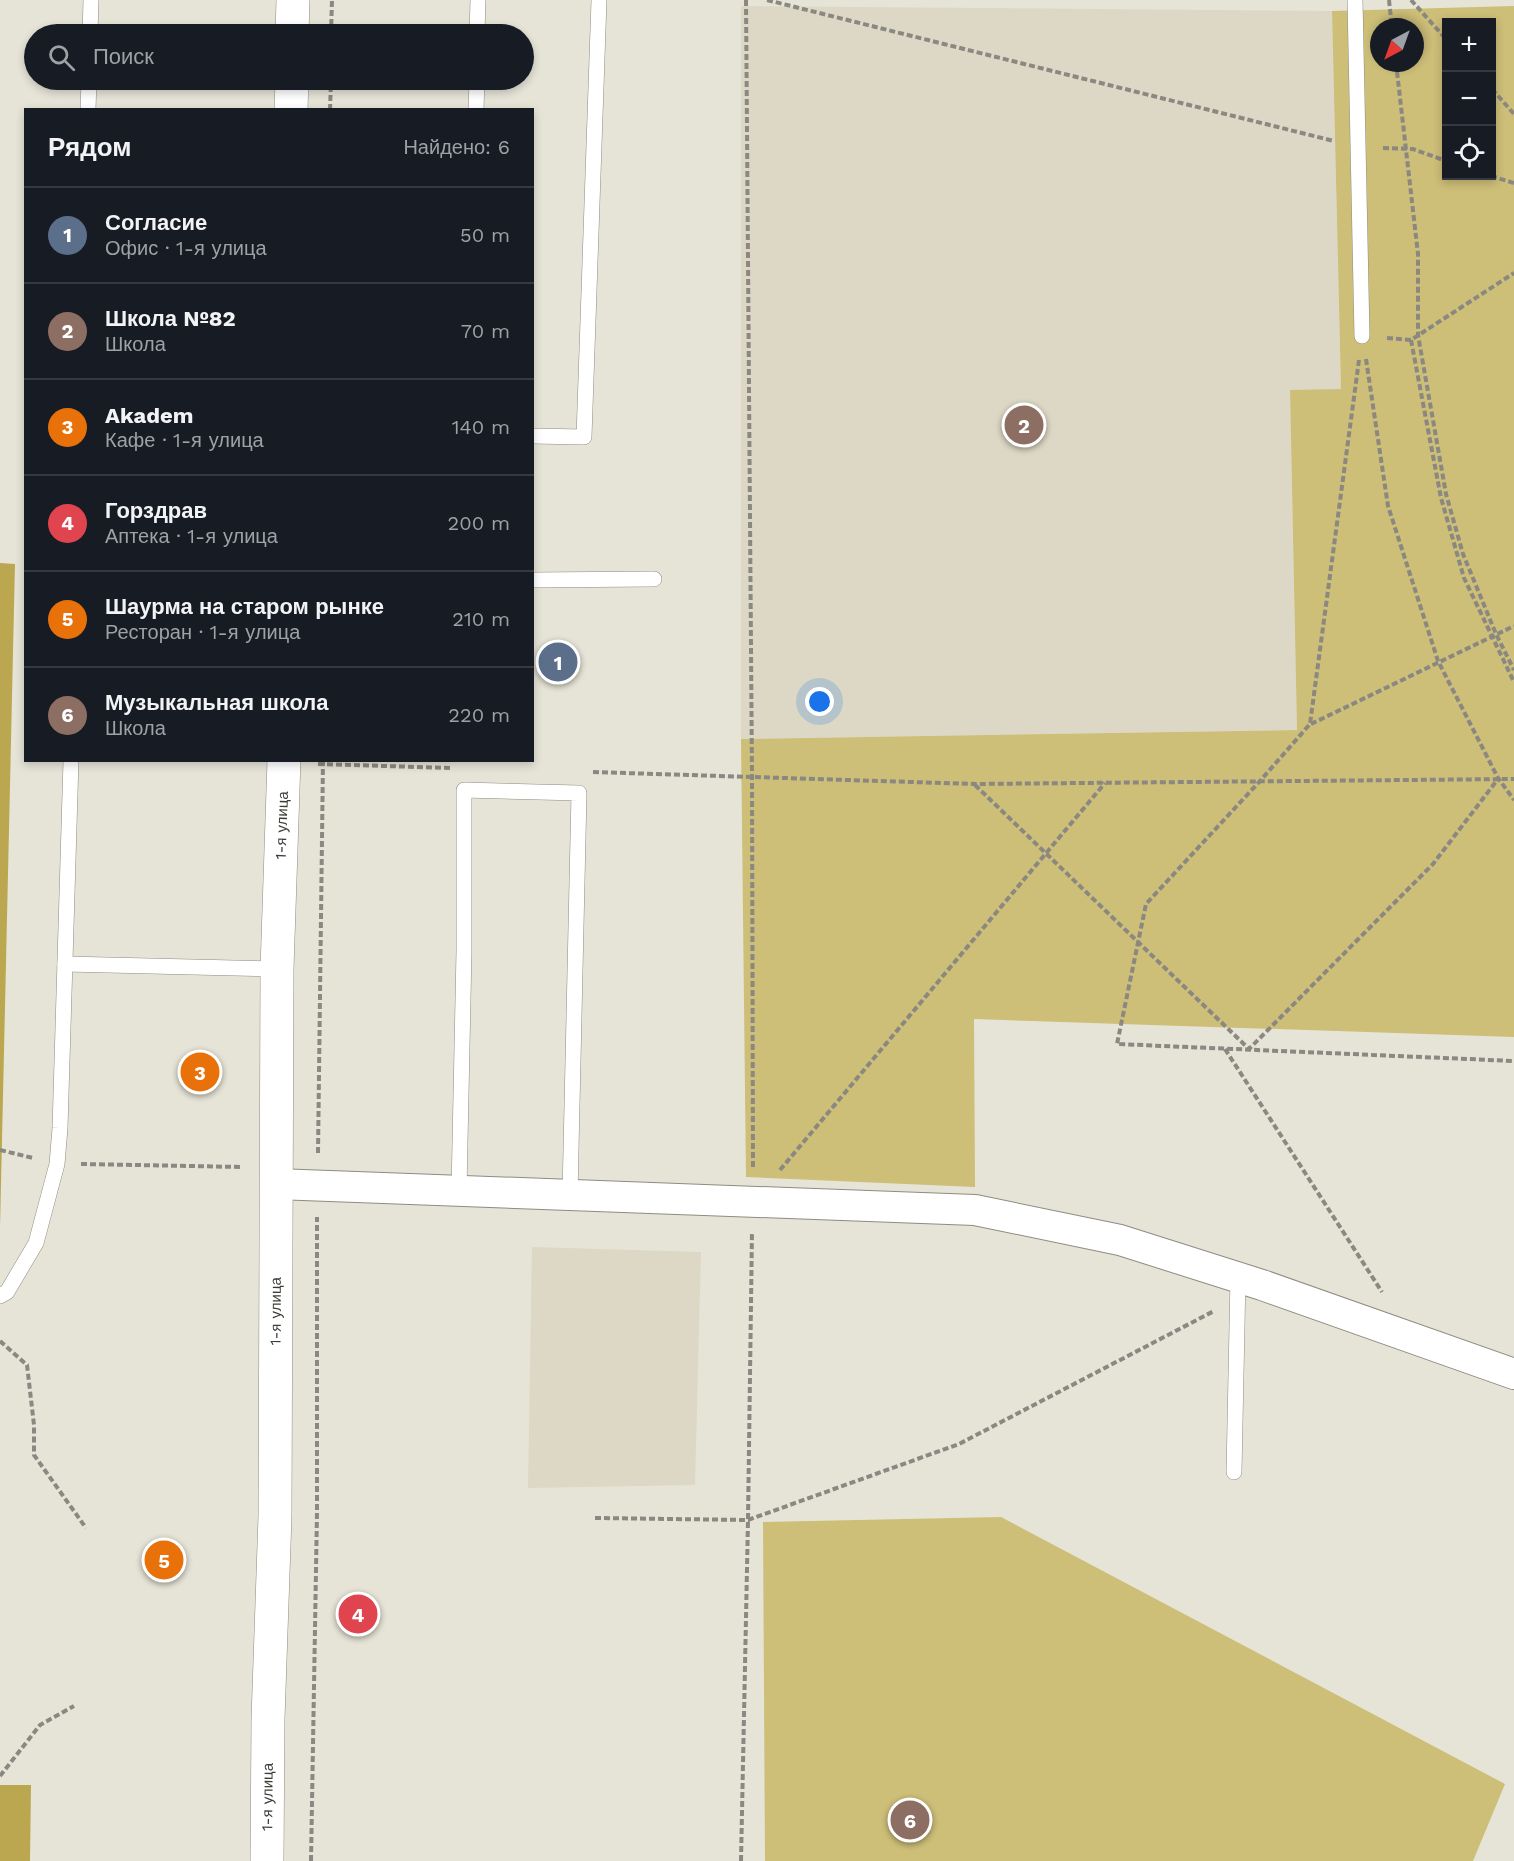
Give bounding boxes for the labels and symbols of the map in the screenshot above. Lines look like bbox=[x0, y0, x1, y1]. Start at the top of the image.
north arrow bbox=[1370, 18, 1424, 72]
pin: 2 bbox=[1004, 402, 1044, 448]
pin: 1 bbox=[538, 640, 578, 684]
your location bbox=[805, 687, 834, 716]
street label: 1-я улица bbox=[272, 790, 292, 860]
pin: 3 bbox=[180, 1050, 220, 1094]
street label: 1-я улица bbox=[267, 1276, 285, 1345]
pin: 5 bbox=[144, 1538, 184, 1582]
pin: 4 bbox=[338, 1592, 378, 1636]
street label: 1-я улица bbox=[258, 1762, 277, 1831]
pin: 6 bbox=[890, 1798, 930, 1842]

